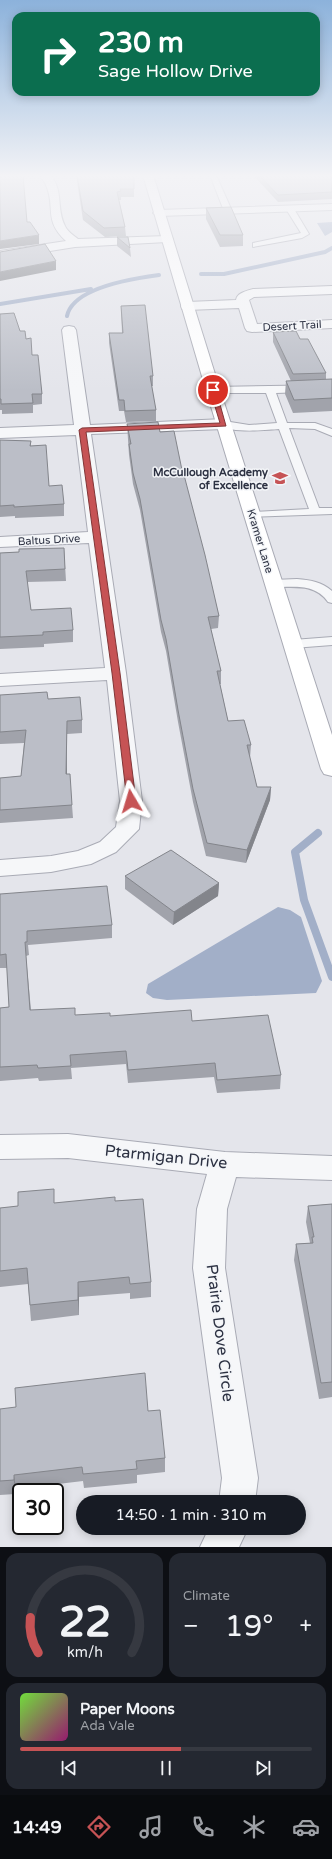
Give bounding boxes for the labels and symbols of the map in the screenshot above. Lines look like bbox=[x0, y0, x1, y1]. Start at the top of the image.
street label: Desert Trail bbox=[262, 318, 322, 334]
pin bbox=[196, 373, 230, 407]
place label: McCullough Academy of Excellence bbox=[153, 466, 269, 492]
school or university icon: McCullough Academy of Excellence bbox=[271, 469, 289, 487]
street label: Kramer Lane bbox=[244, 507, 276, 575]
street label: Baltus Drive bbox=[17, 532, 81, 548]
position arrow bbox=[110, 780, 152, 822]
street label: Ptarmigan Drive bbox=[104, 1141, 228, 1173]
street label: Prairie Dove Circle bbox=[202, 1263, 238, 1403]
speed limit sign: 30 bbox=[12, 1483, 64, 1535]

